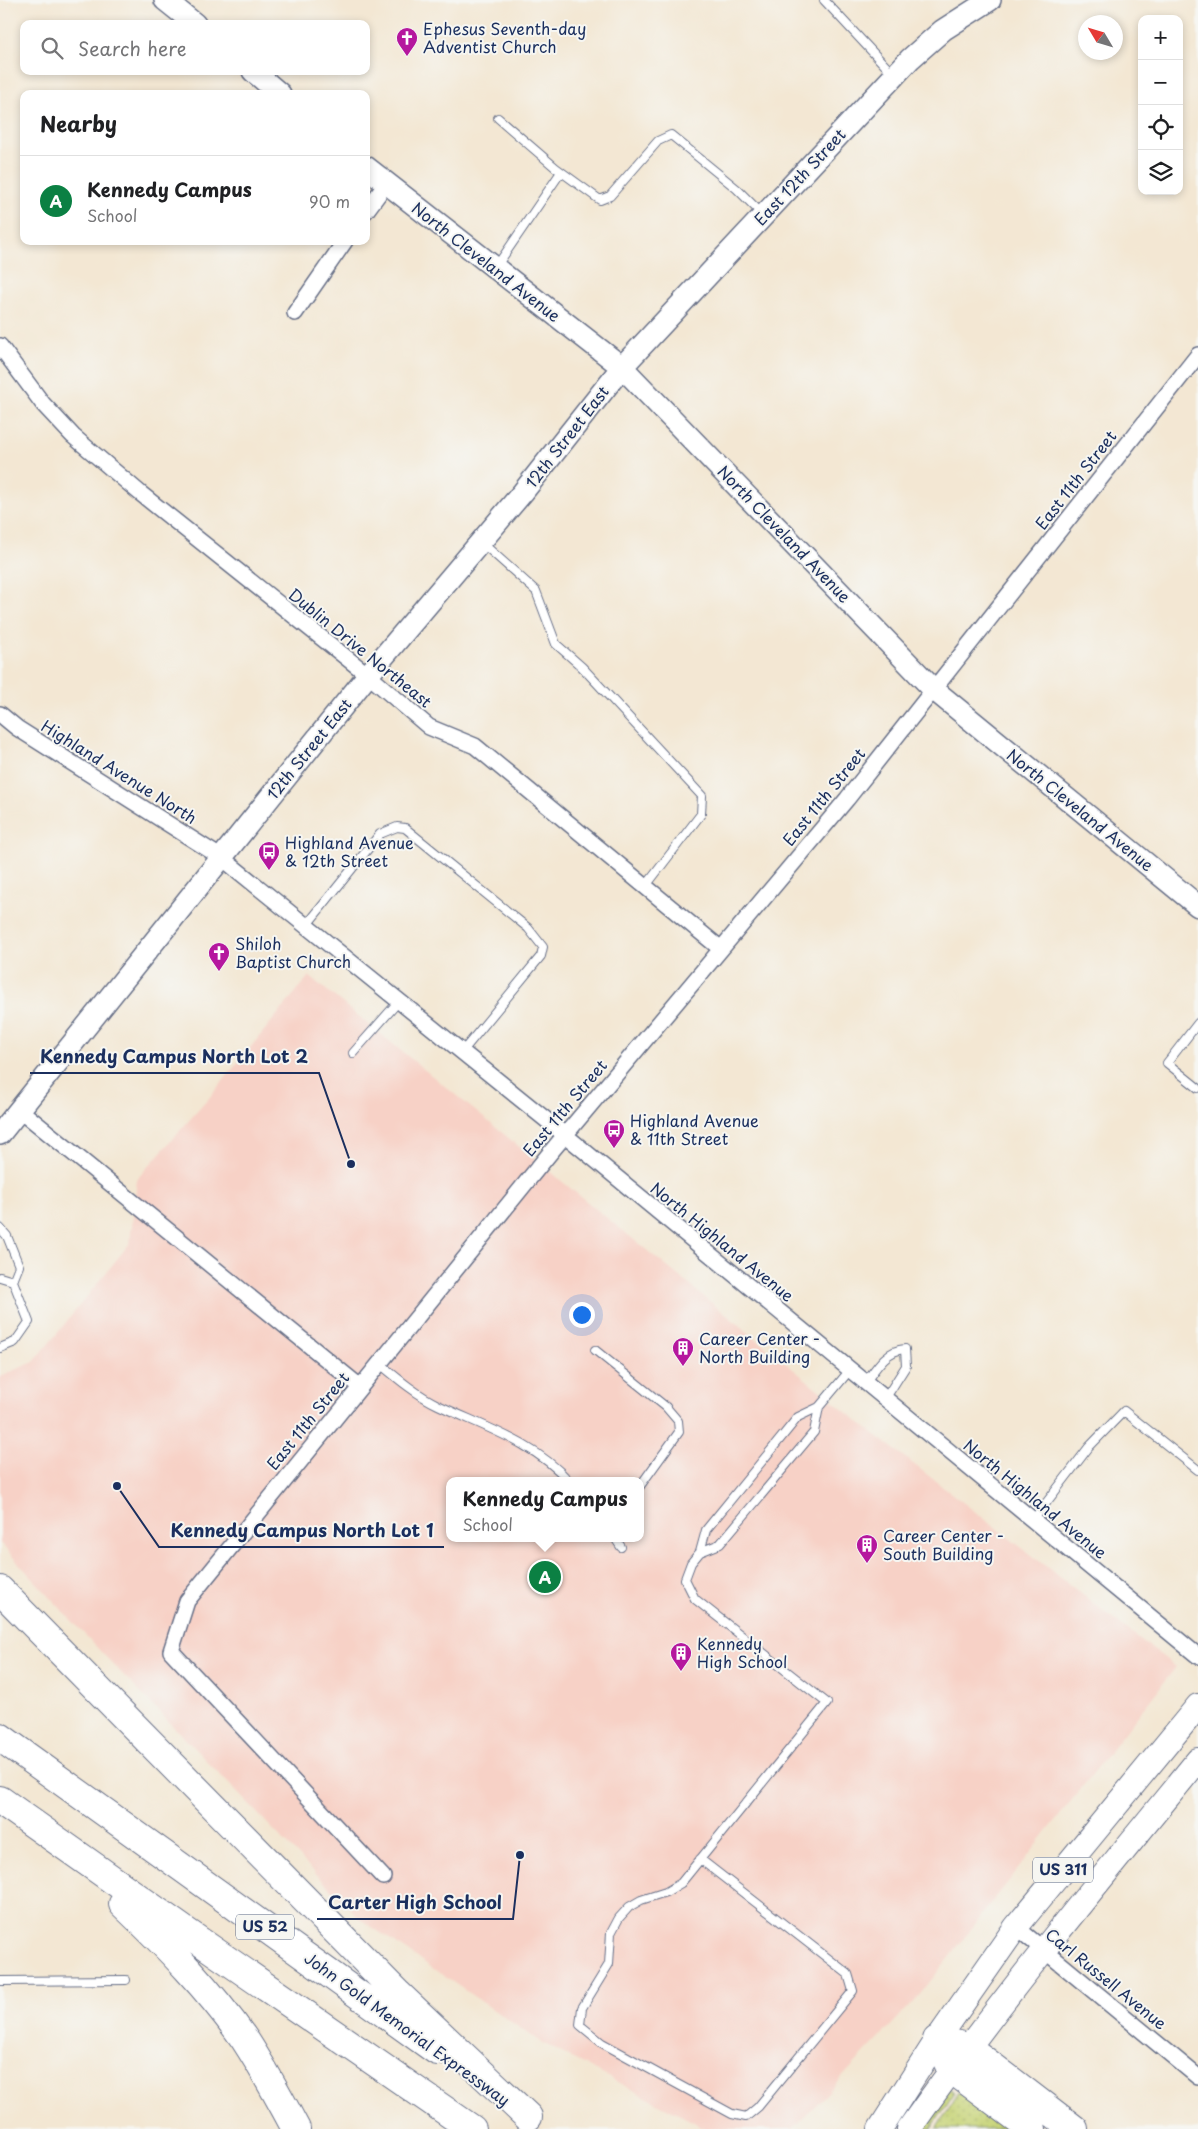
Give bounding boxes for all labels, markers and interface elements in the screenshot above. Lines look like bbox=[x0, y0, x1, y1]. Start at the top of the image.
north arrow bbox=[1078, 15, 1123, 60]
map controls bbox=[1138, 15, 1183, 195]
button: + bbox=[1138, 15, 1183, 60]
place label: Ephesus Seventh-day Adventist Church bbox=[423, 16, 586, 58]
search box bbox=[20, 20, 370, 75]
church icon: Ephesus Seventh-day Adventist Church bbox=[395, 26, 419, 57]
icon: search bbox=[38, 34, 66, 62]
text: Search here bbox=[78, 34, 187, 62]
button: − bbox=[1138, 60, 1183, 105]
button: locate bbox=[1138, 105, 1183, 150]
text: Nearby bbox=[40, 107, 117, 139]
street label: East 12th Street bbox=[748, 122, 851, 230]
button: layers bbox=[1138, 150, 1183, 195]
text: Kennedy Campus bbox=[87, 175, 252, 203]
text: A bbox=[50, 189, 62, 213]
text: 90 m bbox=[309, 189, 350, 213]
street label: North Cleveland Avenue bbox=[407, 195, 566, 327]
text: School bbox=[87, 203, 137, 227]
street label: 12th Street East bbox=[519, 380, 614, 493]
street label: East 11th Street bbox=[1029, 424, 1122, 534]
street label: North Cleveland Avenue bbox=[713, 459, 857, 608]
street label: Dublin Drive Northeast bbox=[284, 582, 438, 713]
street label: 12th Street East bbox=[260, 693, 357, 804]
street label: Highland Avenue North bbox=[37, 713, 202, 829]
street label: East 11th Street bbox=[776, 742, 871, 850]
street label: North Cleveland Avenue bbox=[1002, 742, 1159, 876]
place label: Highland Avenue & 12th Street bbox=[285, 830, 414, 872]
bus stop icon: Highland Avenue & 12th Street bbox=[257, 840, 281, 871]
place label: Shiloh Baptist Church bbox=[235, 931, 351, 973]
church icon: Shiloh Baptist Church bbox=[207, 941, 231, 972]
callout: Kennedy Campus North Lot 2 bbox=[30, 1040, 319, 1073]
text: Kennedy Campus North Lot 2 bbox=[40, 1042, 308, 1069]
street label: East 11th Street bbox=[517, 1053, 612, 1161]
place label: Highland Avenue & 11th Street bbox=[630, 1108, 759, 1150]
bus stop icon: Highland Avenue & 11th Street bbox=[602, 1118, 626, 1149]
street label: North Highland Avenue bbox=[646, 1176, 800, 1307]
your location bbox=[569, 1302, 595, 1328]
place label: Career Center - North Building bbox=[699, 1326, 820, 1368]
building icon: Career Center - North Building bbox=[671, 1336, 695, 1367]
street label: East 11th Street bbox=[260, 1366, 355, 1474]
street label: North Highland Avenue bbox=[959, 1433, 1113, 1564]
popup bbox=[446, 1477, 644, 1542]
text: Kennedy Campus bbox=[463, 1484, 627, 1512]
text: School bbox=[463, 1512, 513, 1536]
callout: Kennedy Campus North Lot 1 bbox=[159, 1514, 444, 1547]
text: Kennedy Campus North Lot 1 bbox=[170, 1516, 434, 1543]
place label: Career Center - South Building bbox=[883, 1523, 1004, 1565]
building icon: Career Center - South Building bbox=[855, 1533, 879, 1564]
pin: A bbox=[529, 1558, 561, 1596]
place label: Kennedy High School bbox=[697, 1631, 787, 1673]
building icon: Kennedy High School bbox=[669, 1641, 693, 1672]
road number: US 311 bbox=[1033, 1858, 1093, 1882]
callout: Carter High School bbox=[317, 1886, 513, 1919]
text: Carter High School bbox=[328, 1888, 502, 1915]
road number: US 52 bbox=[236, 1914, 294, 1940]
street label: Carl Russell Avenue bbox=[1041, 1922, 1172, 2035]
street label: John Gold Memorial Expressway bbox=[300, 1945, 515, 2111]

